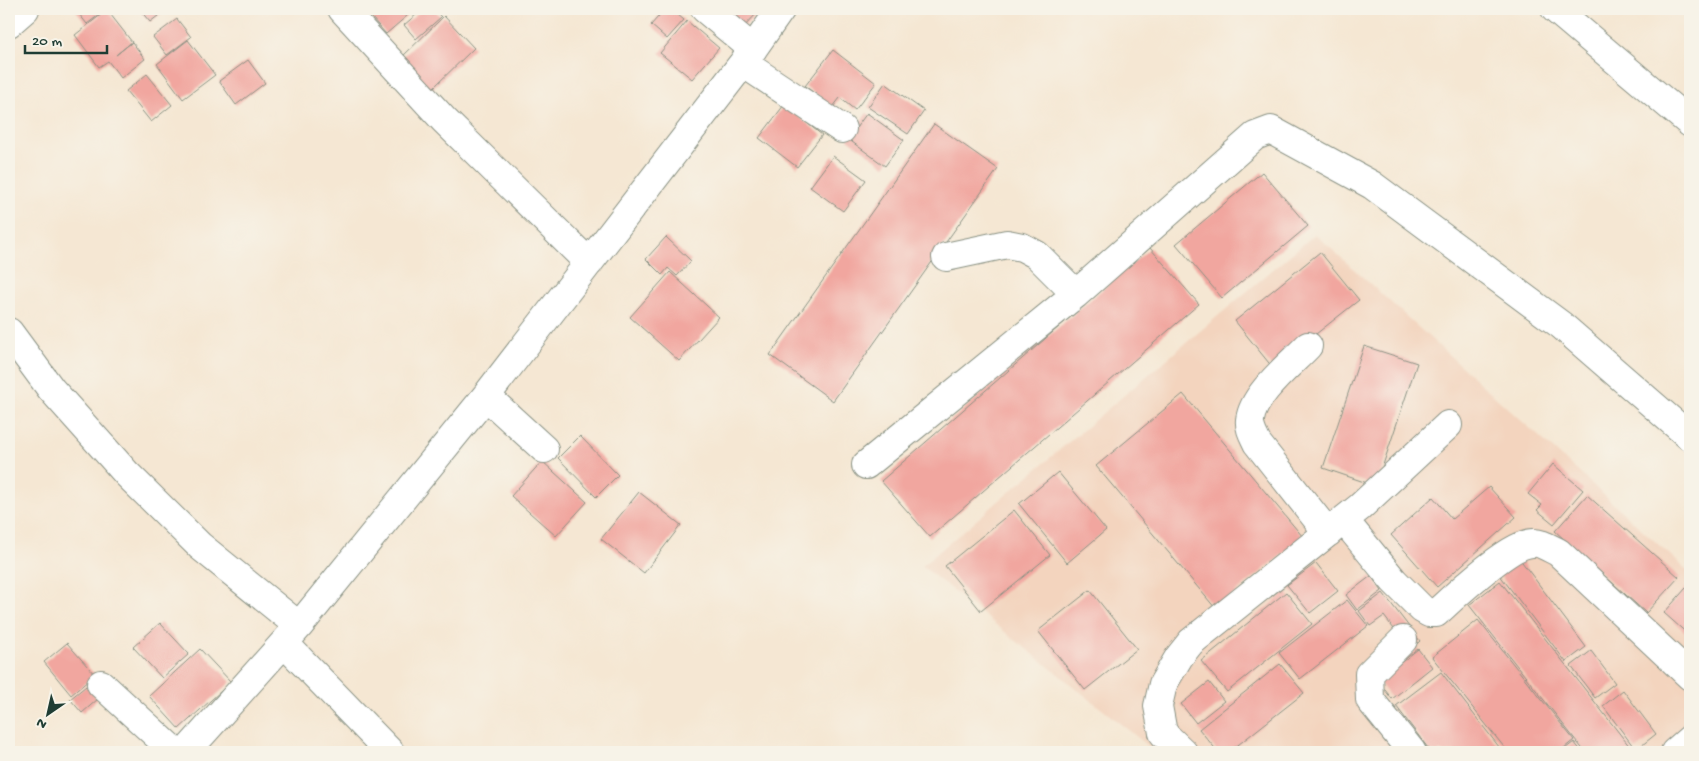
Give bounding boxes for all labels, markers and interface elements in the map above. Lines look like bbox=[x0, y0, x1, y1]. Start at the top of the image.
scale bar bbox=[25, 22, 108, 54]
text: 20 m bbox=[32, 33, 62, 51]
north arrow bbox=[22, 688, 72, 738]
text: N bbox=[34, 713, 51, 732]

